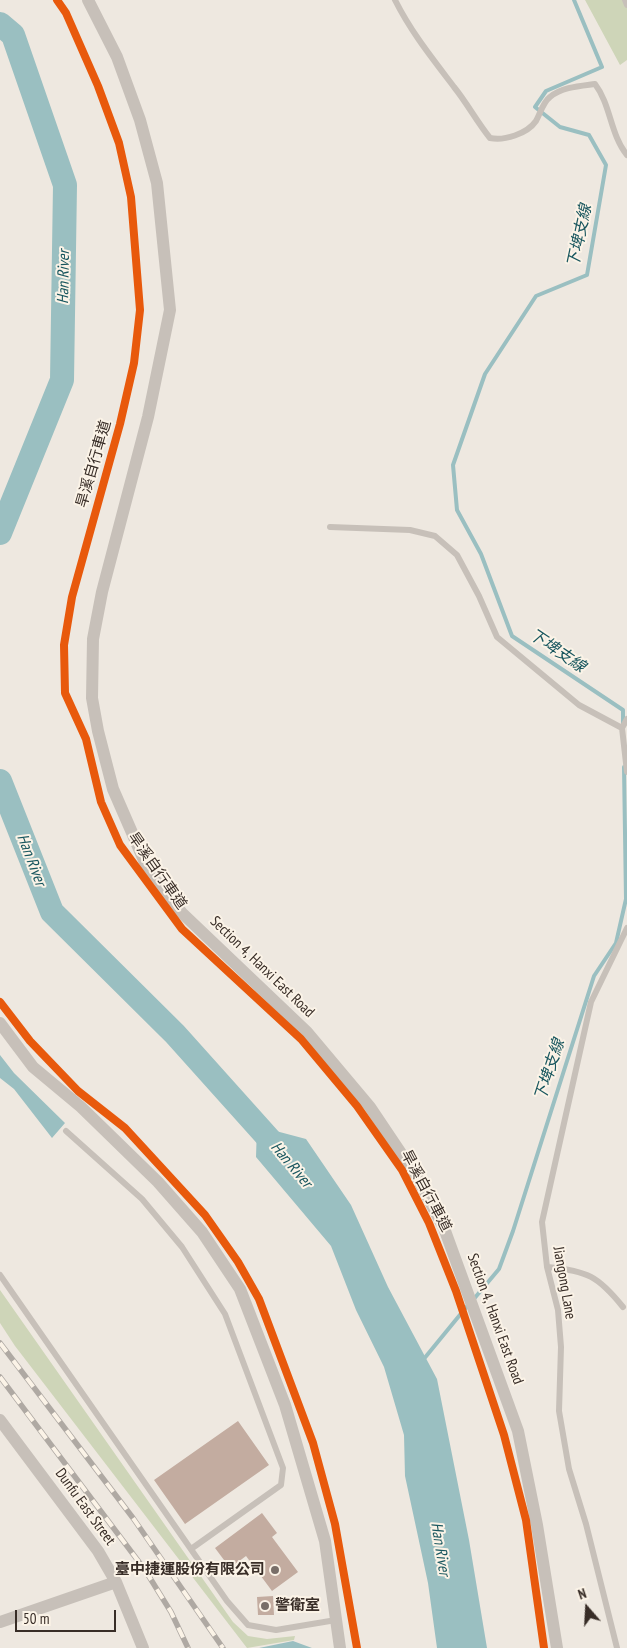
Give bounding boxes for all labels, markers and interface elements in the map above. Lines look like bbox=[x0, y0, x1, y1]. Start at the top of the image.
water label: 下埤支線 bbox=[564, 203, 596, 269]
water label: Han River bbox=[54, 250, 74, 304]
street label: 旱溪自行車道 bbox=[73, 418, 115, 510]
water label: 下埤支線 bbox=[525, 625, 589, 677]
street label: 旱溪自行車道 bbox=[124, 829, 190, 913]
water label: Han River bbox=[12, 831, 50, 889]
street label: Section 4, Hanxi East Road bbox=[206, 913, 318, 1021]
water label: 下埤支線 bbox=[531, 1037, 569, 1103]
water label: Han River bbox=[266, 1138, 316, 1192]
street label: 旱溪自行車道 bbox=[397, 1147, 455, 1235]
street label: Jiangong Lane bbox=[549, 1245, 579, 1321]
street label: Section 4, Hanxi East Road bbox=[463, 1251, 527, 1387]
street label: Dunfu East Street bbox=[51, 1465, 119, 1549]
water label: Han River bbox=[426, 1521, 454, 1577]
place label: 臺中捷運股份有限公司 bbox=[115, 1561, 265, 1579]
marker: 臺中捷運股份有限公司 bbox=[269, 1564, 281, 1576]
north arrow bbox=[562, 1583, 612, 1633]
text: N bbox=[576, 1584, 589, 1604]
place label: 警衛室 bbox=[275, 1597, 320, 1615]
scale bar bbox=[18, 1600, 119, 1632]
marker: 警衛室 bbox=[259, 1600, 271, 1612]
text: 50 m bbox=[23, 1609, 49, 1628]

